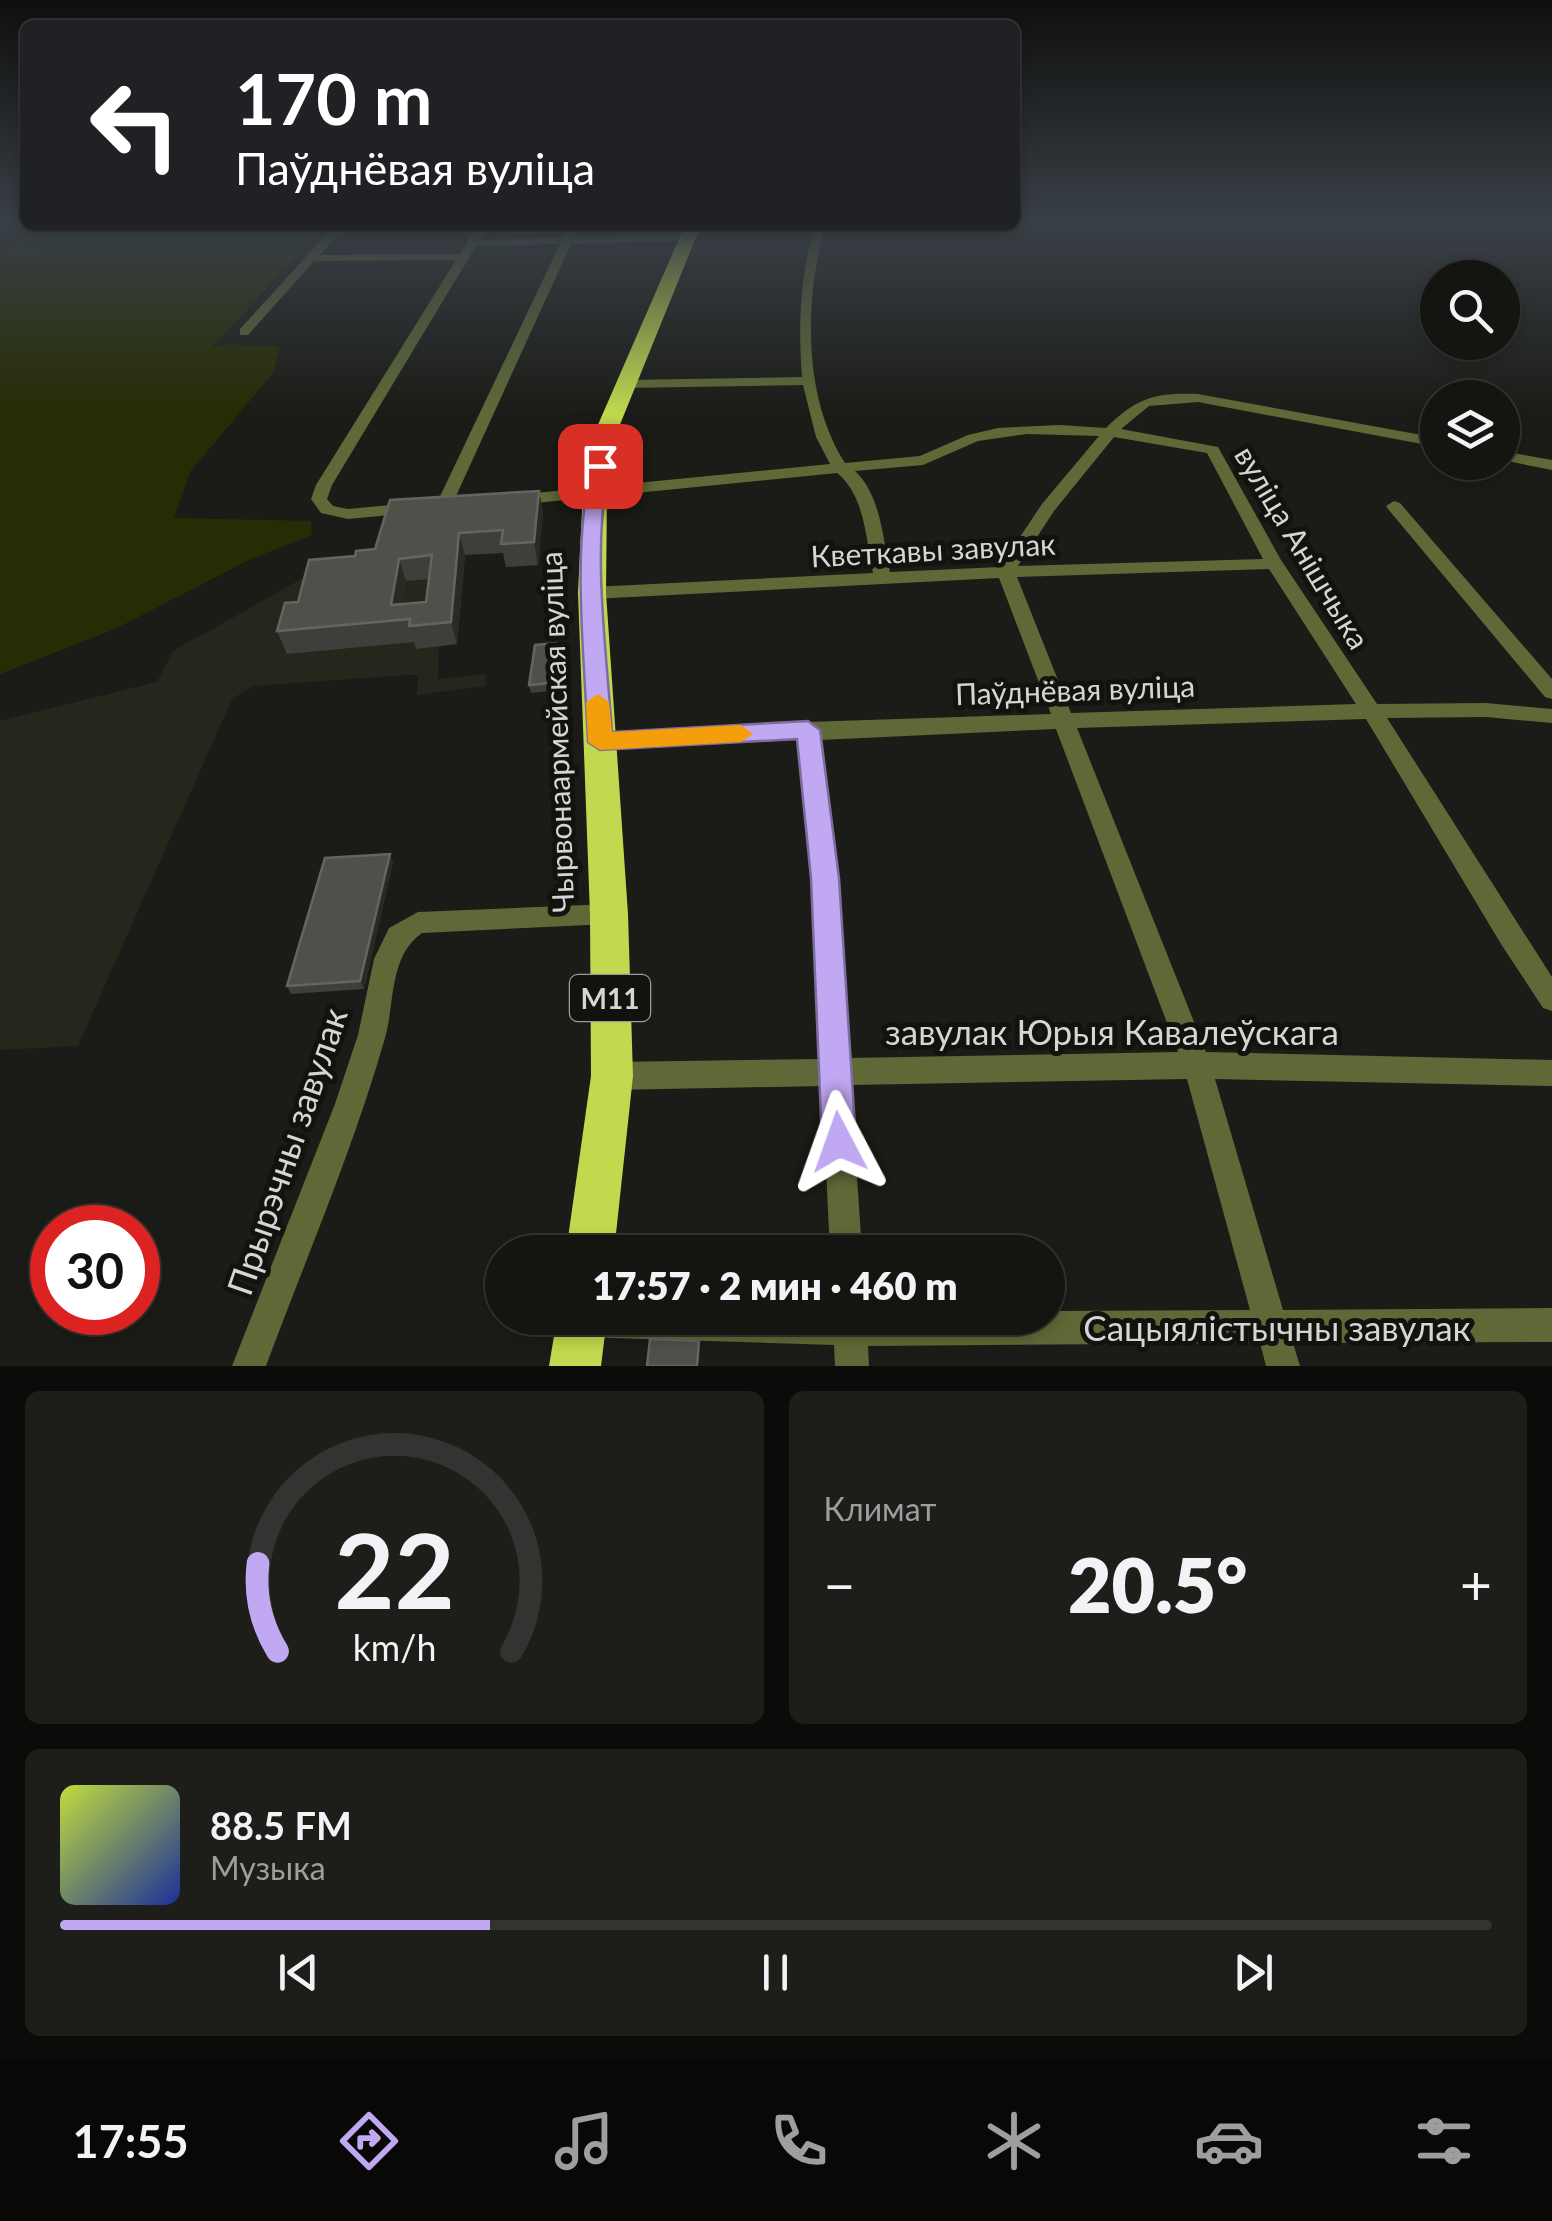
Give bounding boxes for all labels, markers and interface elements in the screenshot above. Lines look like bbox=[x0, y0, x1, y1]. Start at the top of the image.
text: 170 m bbox=[235, 56, 432, 140]
icon: left bbox=[70, 60, 200, 190]
text: Паўднёвая вуліца bbox=[235, 141, 595, 195]
map controls bbox=[1420, 260, 1520, 480]
button: search bbox=[1420, 260, 1520, 360]
button: layers bbox=[1420, 380, 1520, 480]
pin bbox=[558, 424, 643, 509]
icon: arrive bbox=[573, 439, 628, 494]
street label: вуліца Анішчыка bbox=[1228, 439, 1378, 655]
street label: Кветкавы завулак bbox=[810, 525, 1057, 573]
street label: Чырвонаармейская вуліца bbox=[532, 551, 580, 913]
street label: Паўднёвая вуліца bbox=[954, 667, 1196, 711]
road number: М11 bbox=[570, 975, 650, 1021]
street label: Прырэчны завулак bbox=[217, 1002, 355, 1300]
street label: завулак Юрыя Кавалеўскага bbox=[885, 1010, 1339, 1052]
position arrow bbox=[787, 1090, 891, 1194]
speed limit sign: 30 bbox=[30, 1205, 160, 1335]
text: 17:57 · 2 мин · 460 m bbox=[592, 1262, 958, 1308]
street label: Сацыялістычны завулак bbox=[1083, 1306, 1471, 1348]
text: Климат bbox=[824, 1489, 936, 1528]
text: 22 bbox=[334, 1506, 455, 1631]
text: 20.5° bbox=[1068, 1539, 1248, 1629]
text: − bbox=[824, 1551, 855, 1617]
text: + bbox=[1460, 1551, 1492, 1617]
text: km/h bbox=[352, 1626, 436, 1669]
text: 88.5 FM bbox=[210, 1802, 352, 1848]
text: Музыка bbox=[210, 1848, 326, 1887]
icon: previous bbox=[271, 1945, 326, 2000]
icon: pause bbox=[748, 1945, 803, 2000]
icon: next bbox=[1226, 1945, 1281, 2000]
icon: directions bbox=[334, 2106, 404, 2176]
icon: music bbox=[549, 2106, 619, 2176]
icon: phone bbox=[764, 2106, 834, 2176]
icon: climate bbox=[979, 2106, 1049, 2176]
icon: car bbox=[1194, 2106, 1264, 2176]
icon: filters bbox=[1409, 2106, 1479, 2176]
text: 17:55 bbox=[73, 2114, 189, 2168]

